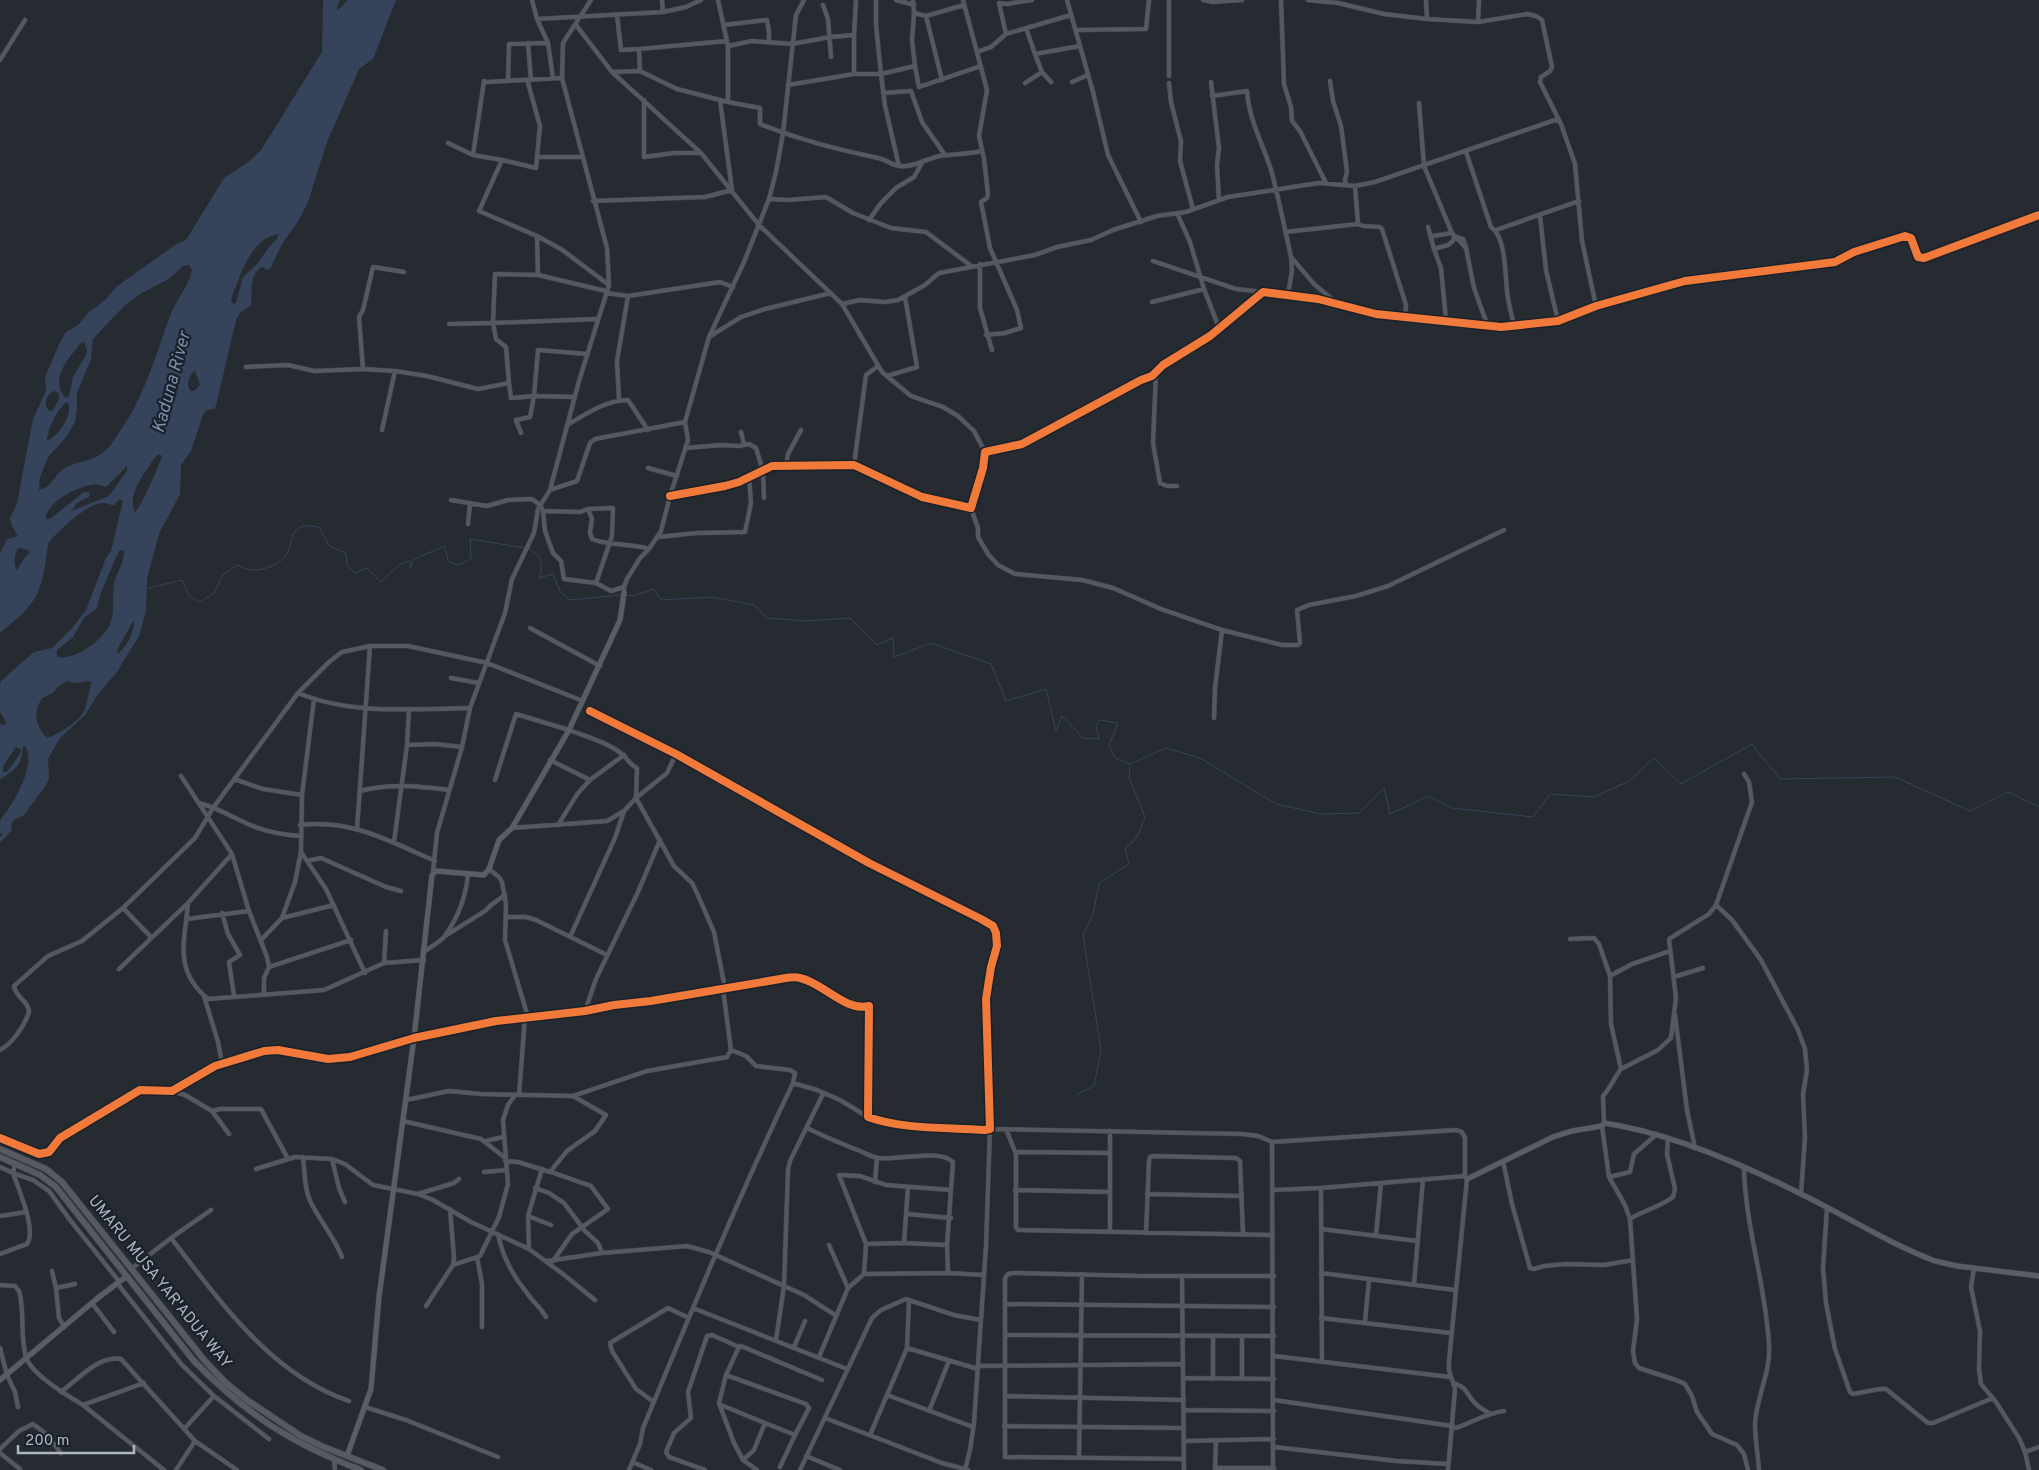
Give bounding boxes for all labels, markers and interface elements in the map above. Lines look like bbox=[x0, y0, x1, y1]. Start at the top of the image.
water label: Kaduna River bbox=[148, 327, 198, 436]
street label: UMARU MUSA YAR'ADUA WAY bbox=[83, 1192, 236, 1373]
scale bar bbox=[18, 1422, 134, 1454]
text: 200 m bbox=[25, 1432, 70, 1451]

